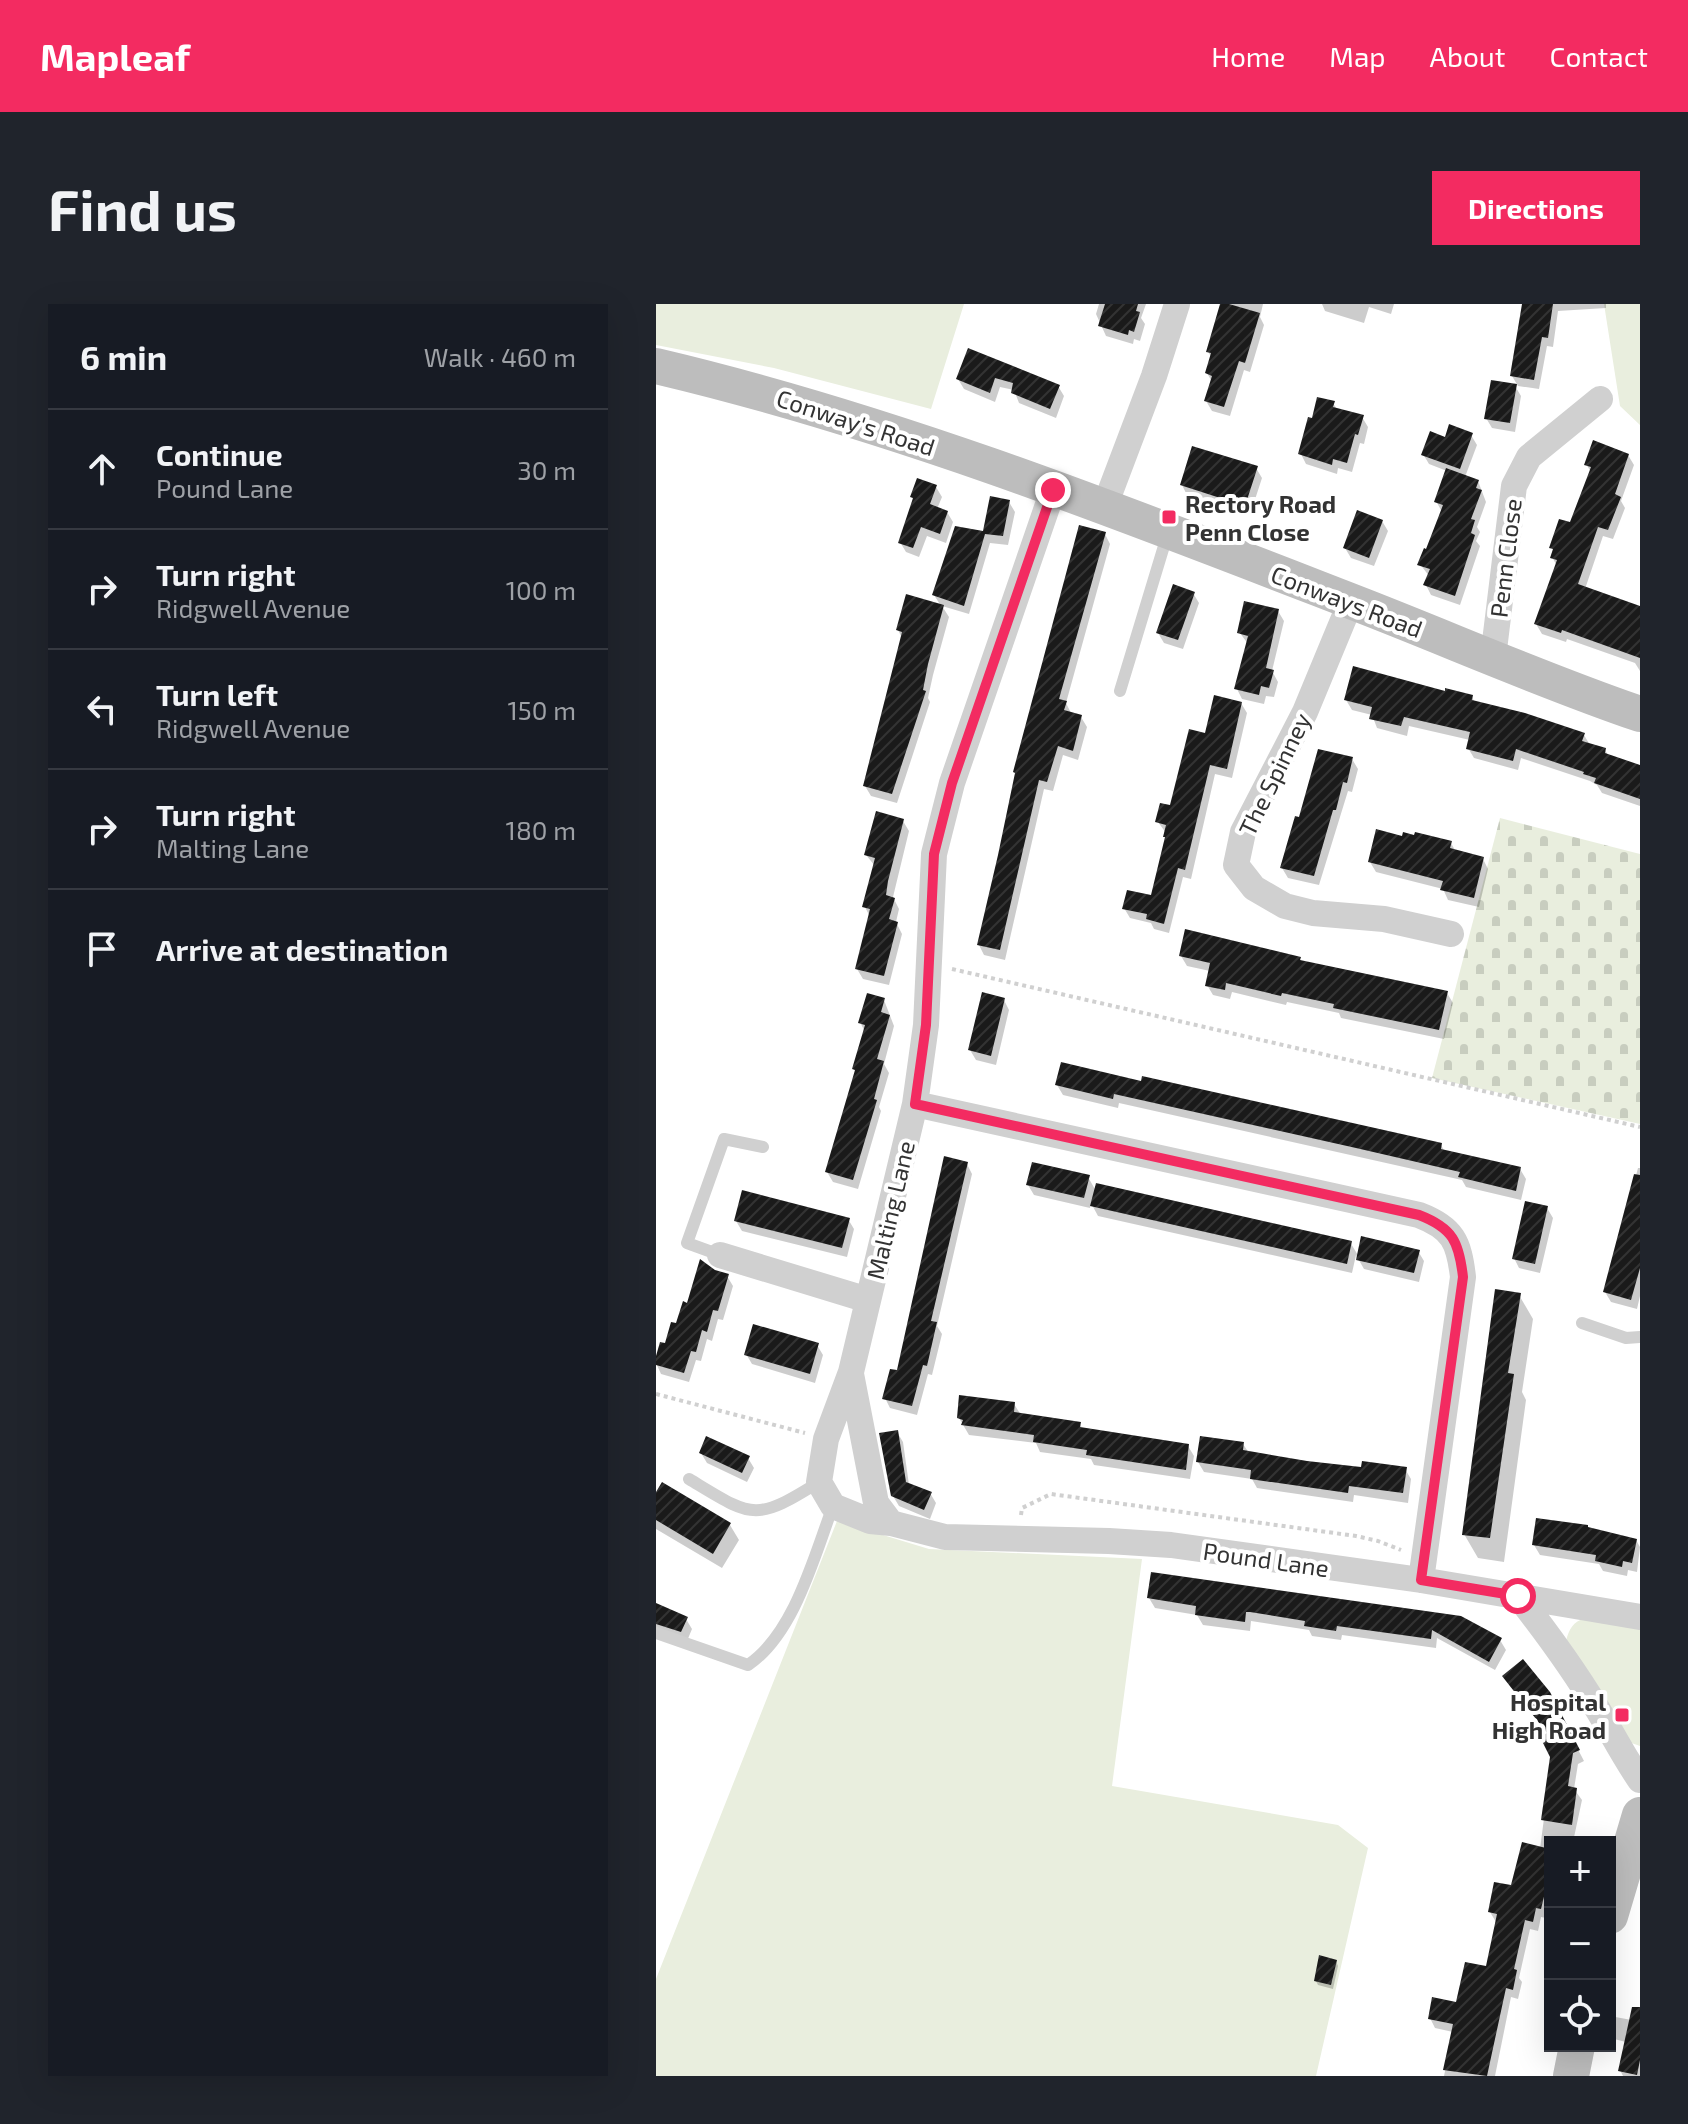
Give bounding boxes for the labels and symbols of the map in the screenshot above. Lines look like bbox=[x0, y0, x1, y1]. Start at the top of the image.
street label: Conway's Road bbox=[773, 383, 939, 461]
route end bbox=[1035, 472, 1071, 508]
place label: Rectory Road Penn Close bbox=[1185, 489, 1336, 546]
street label: Penn Close bbox=[1483, 497, 1527, 619]
marker: Rectory Road Penn Close bbox=[1160, 508, 1178, 526]
street label: Conways Road bbox=[1267, 559, 1427, 643]
street label: The Spinney bbox=[1232, 708, 1316, 840]
street label: Malting Lane bbox=[860, 1138, 920, 1282]
street label: Pound Lane bbox=[1201, 1536, 1331, 1582]
route start bbox=[1500, 1578, 1536, 1614]
place label: Hospital High Road bbox=[1492, 1687, 1606, 1744]
marker: Hospital High Road bbox=[1613, 1706, 1631, 1724]

